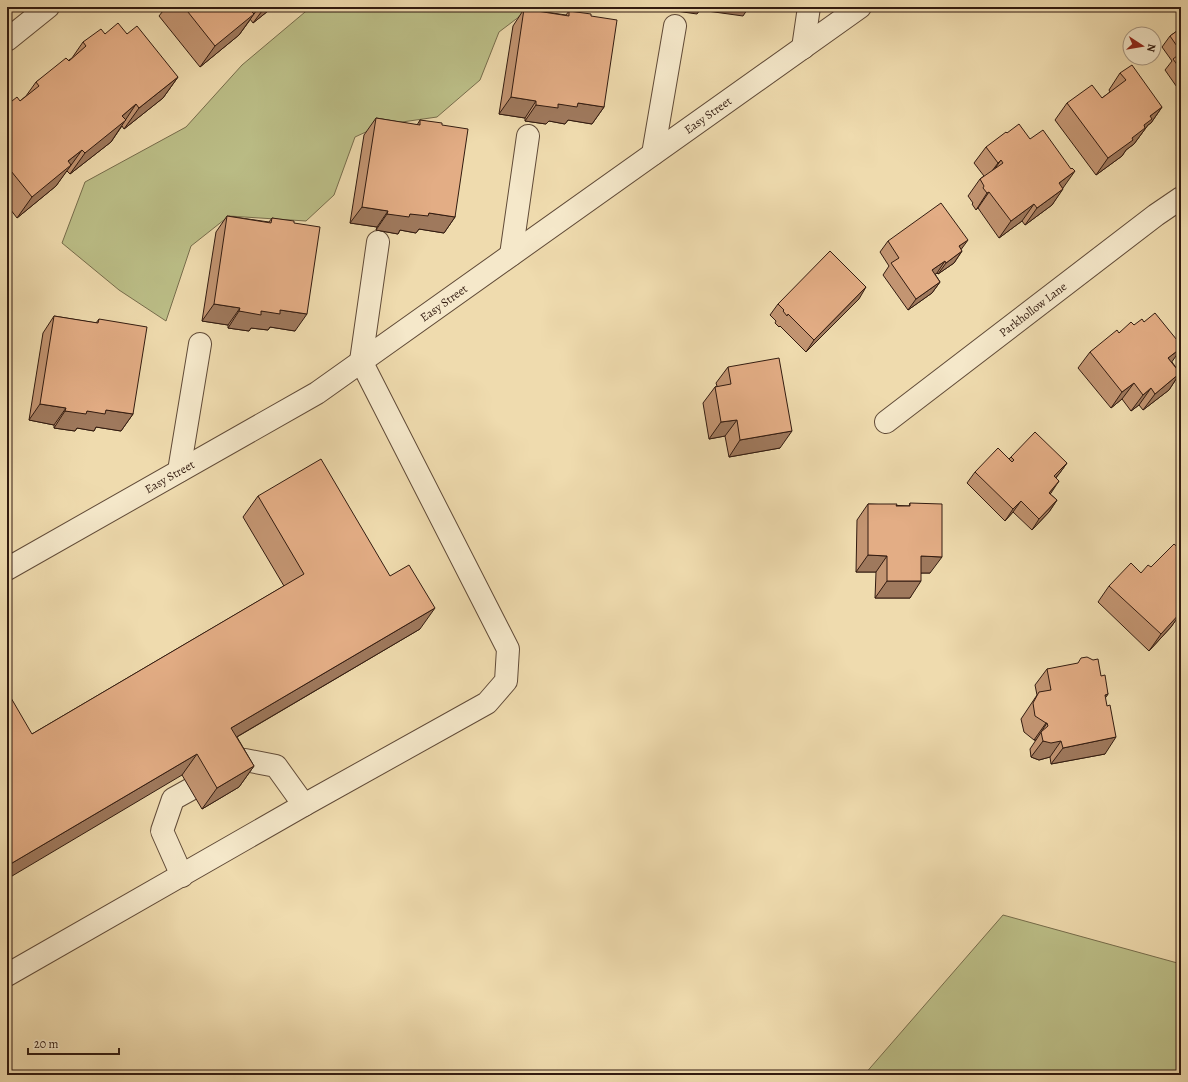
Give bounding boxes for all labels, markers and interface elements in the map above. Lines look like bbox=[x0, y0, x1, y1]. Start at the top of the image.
north arrow bbox=[1122, 26, 1162, 66]
text: N bbox=[1143, 42, 1159, 53]
street label: Easy Street bbox=[681, 93, 735, 138]
street label: Parkhollow Lane bbox=[996, 278, 1070, 340]
street label: Easy Street bbox=[417, 281, 471, 325]
street label: Easy Street bbox=[142, 456, 197, 497]
scale bar bbox=[28, 1030, 119, 1056]
text: 20 m bbox=[34, 1036, 58, 1052]

